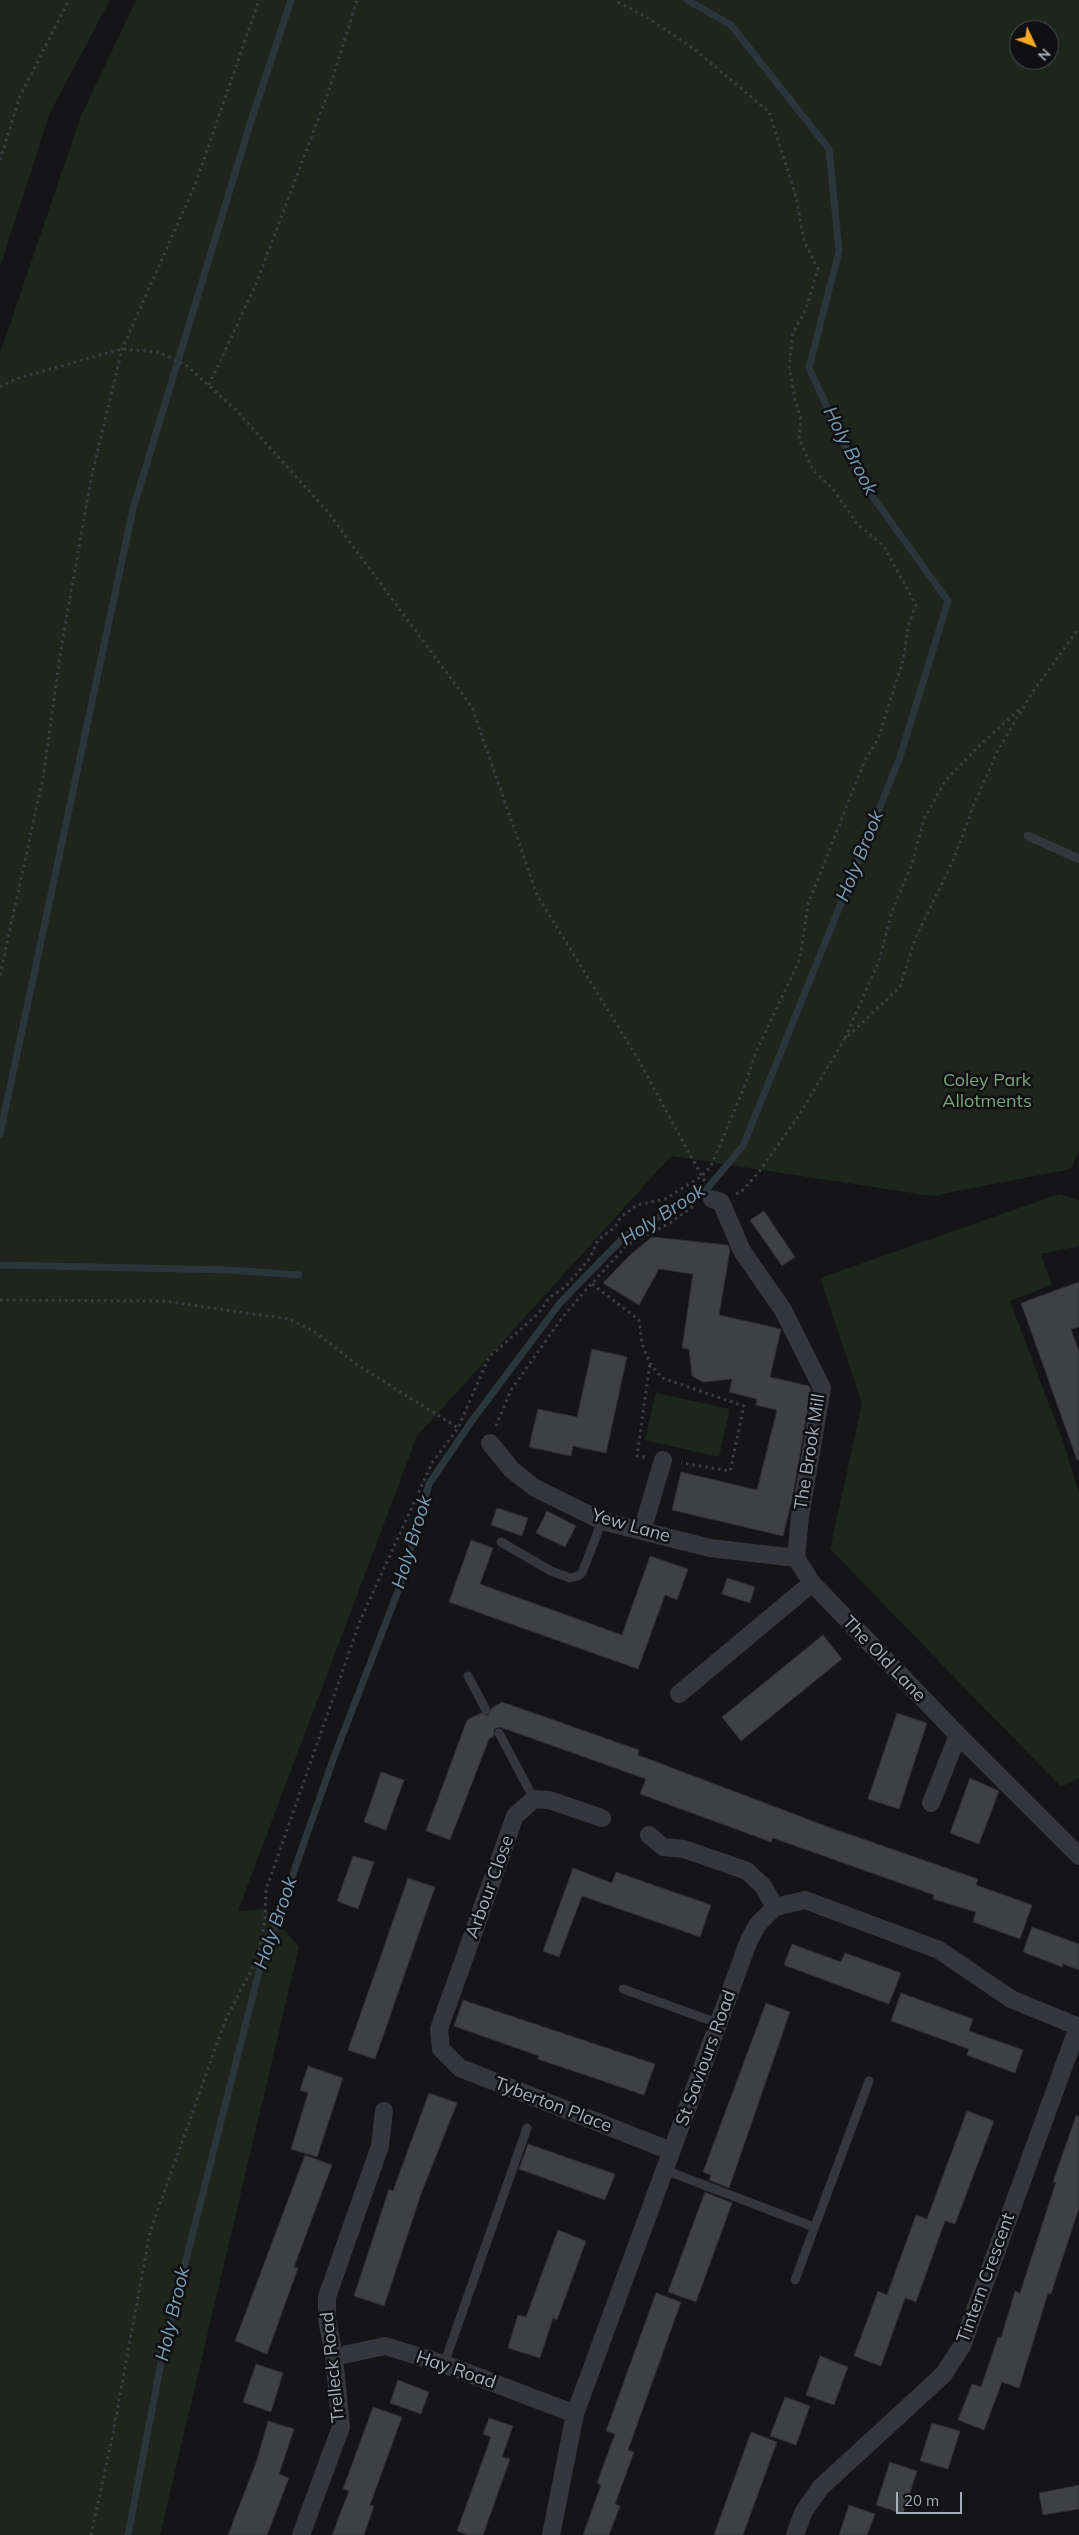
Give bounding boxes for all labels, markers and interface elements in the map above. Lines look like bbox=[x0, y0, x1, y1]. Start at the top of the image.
north arrow bbox=[1009, 20, 1059, 70]
text: N bbox=[1034, 45, 1054, 65]
water label: Holy Brook bbox=[818, 403, 882, 499]
water label: Holy Brook bbox=[831, 807, 889, 905]
park label: Coley Park Allotments bbox=[942, 1070, 1032, 1112]
water label: Holy Brook bbox=[616, 1179, 710, 1251]
street label: The Brook Mill bbox=[790, 1392, 830, 1512]
water label: Holy Brook bbox=[387, 1493, 437, 1591]
street label: Yew Lane bbox=[589, 1505, 673, 1547]
street label: The Old Lane bbox=[838, 1612, 930, 1706]
street label: Arbour Close bbox=[461, 1833, 519, 1941]
water label: Holy Brook bbox=[250, 1874, 302, 1972]
street label: St Saviours Road bbox=[671, 1987, 741, 2129]
street label: Tyberton Place bbox=[491, 2073, 615, 2137]
street label: Tintern Crescent bbox=[953, 2210, 1019, 2346]
water label: Holy Brook bbox=[151, 2265, 195, 2363]
street label: Trelleck Road bbox=[316, 2311, 350, 2423]
street label: Hay Road bbox=[413, 2346, 499, 2394]
scale bar bbox=[899, 2482, 965, 2514]
text: 20 m bbox=[904, 2491, 939, 2510]

